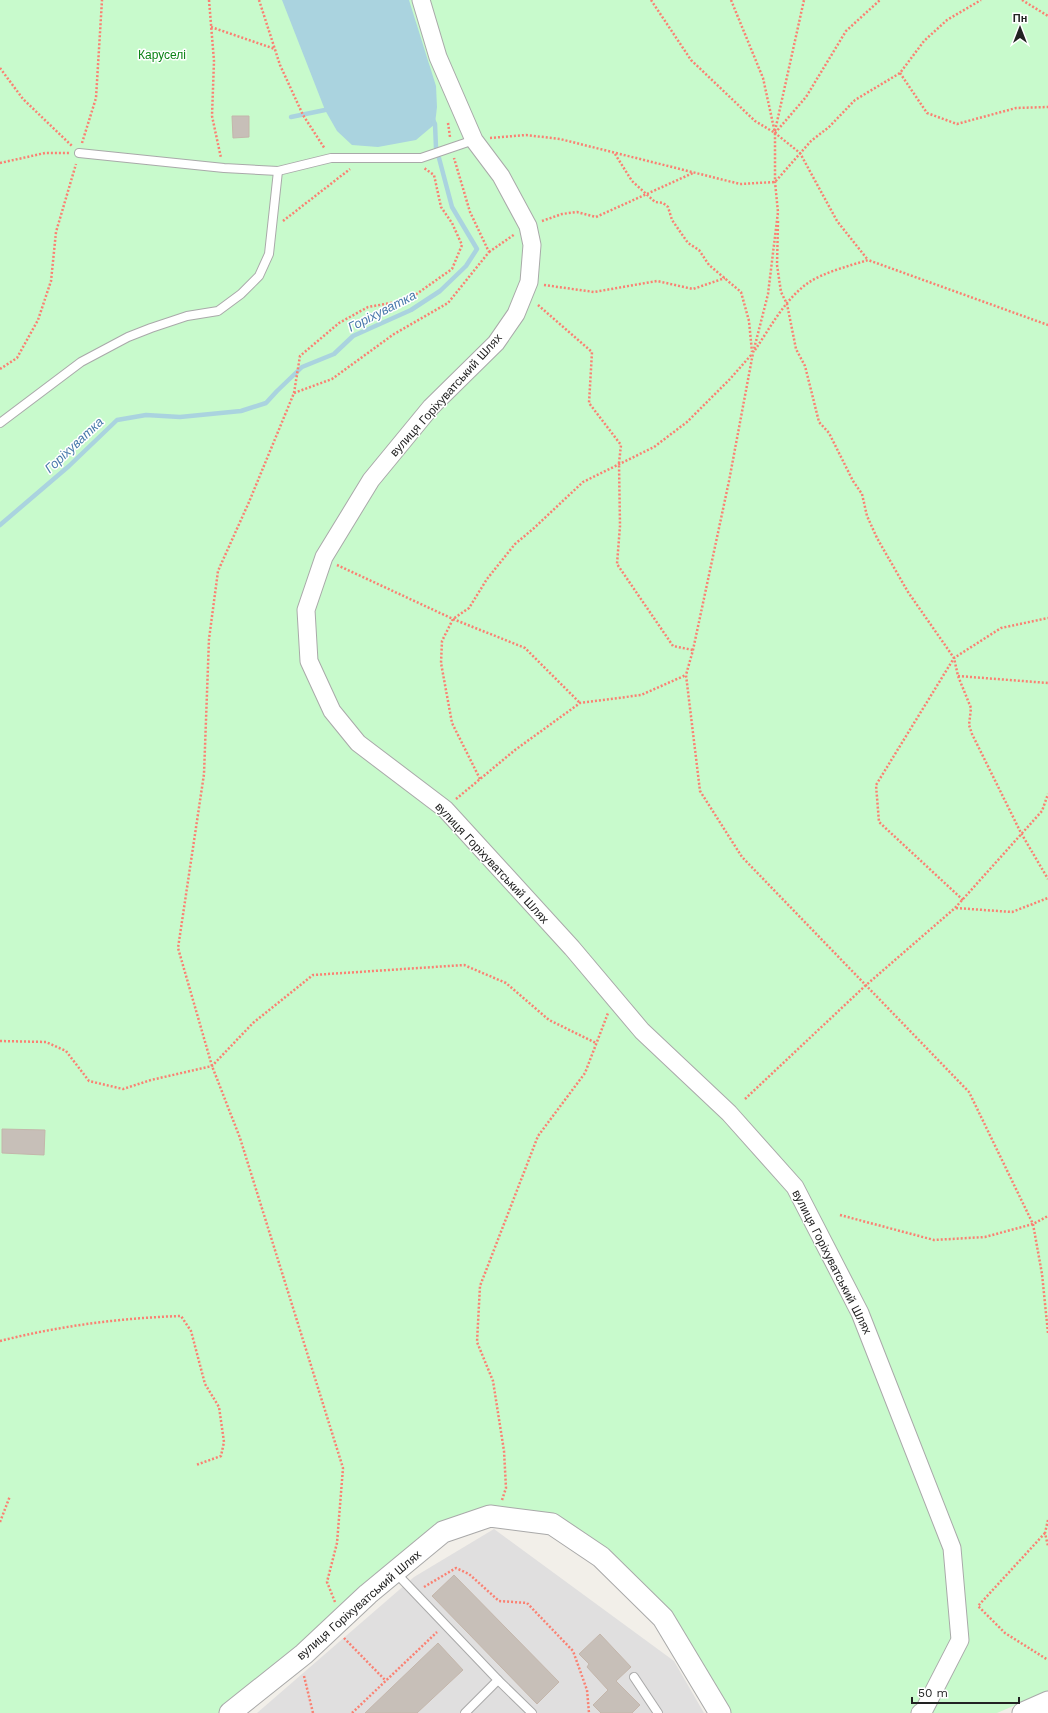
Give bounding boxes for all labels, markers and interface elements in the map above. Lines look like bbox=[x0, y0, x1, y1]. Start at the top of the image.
north arrow bbox=[1000, 8, 1040, 48]
text: Пн bbox=[1013, 12, 1027, 25]
park label: Каруселі bbox=[138, 48, 186, 62]
water label: Горіхуватка bbox=[345, 287, 419, 335]
street label: вулиця Горіхуватський Шлях bbox=[387, 331, 505, 459]
water label: Горіхуватка bbox=[42, 414, 106, 476]
street label: вулиця Горіхуватський Шлях bbox=[432, 800, 552, 926]
street label: вулиця Горіхуватський Шлях bbox=[789, 1187, 875, 1337]
street label: вулиця Горіхуватський Шлях bbox=[294, 1547, 424, 1663]
scale bar bbox=[912, 1679, 1019, 1705]
text: 50 m bbox=[918, 1686, 948, 1700]

